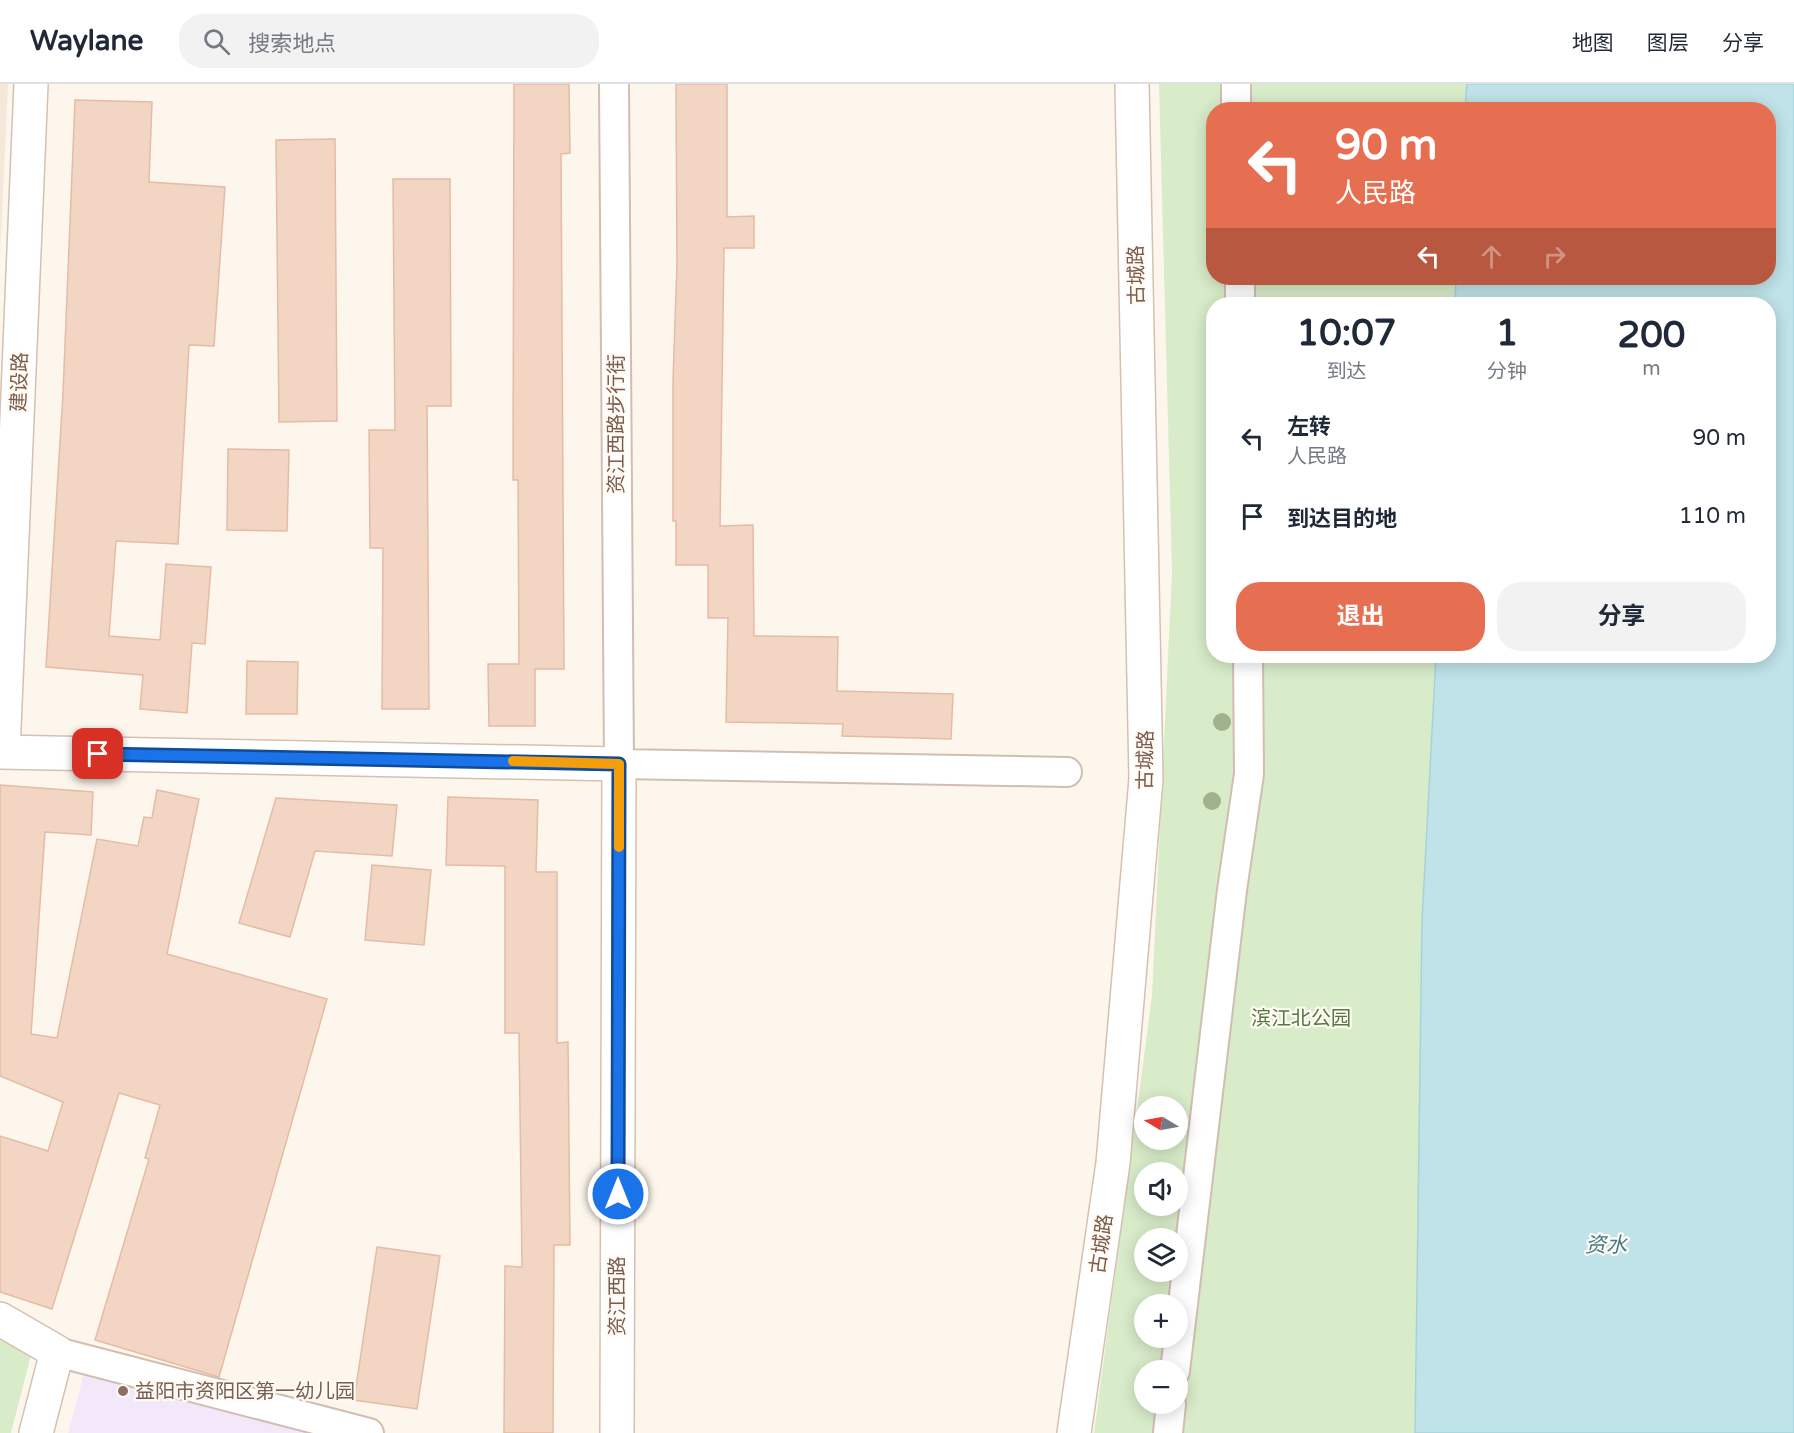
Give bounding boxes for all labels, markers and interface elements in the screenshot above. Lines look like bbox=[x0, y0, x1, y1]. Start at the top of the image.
search box bbox=[179, 14, 599, 68]
text: Waylane bbox=[30, 24, 143, 58]
icon: search bbox=[200, 25, 233, 58]
text: 搜索地点 bbox=[248, 31, 336, 57]
text: 地图 bbox=[1572, 31, 1614, 56]
text: 图层 bbox=[1647, 31, 1689, 56]
text: 分享 bbox=[1722, 31, 1764, 56]
text: 90 m bbox=[1335, 120, 1437, 171]
icon: left bbox=[1236, 126, 1314, 204]
text: 人民路 bbox=[1335, 177, 1416, 210]
icon: left bbox=[1412, 240, 1445, 273]
icon: ahead bbox=[1475, 240, 1508, 273]
icon: right bbox=[1538, 240, 1571, 273]
street label: 古城路 bbox=[1124, 245, 1150, 305]
text: 10:07 bbox=[1297, 312, 1396, 355]
text: 1 bbox=[1496, 312, 1518, 355]
text: 200 bbox=[1618, 314, 1685, 357]
street label: 建设路 bbox=[7, 352, 33, 412]
street label: 资江西路步行街 bbox=[605, 354, 629, 494]
text: m bbox=[1642, 357, 1661, 381]
text: 到达 bbox=[1326, 360, 1366, 384]
text: 分钟 bbox=[1487, 360, 1527, 384]
text: 左转 bbox=[1287, 414, 1331, 440]
icon: left bbox=[1236, 422, 1269, 455]
text: 90 m bbox=[1692, 425, 1746, 451]
text: 人民路 bbox=[1287, 445, 1347, 469]
icon: arrive bbox=[1236, 500, 1269, 533]
text: 110 m bbox=[1679, 503, 1746, 529]
text: 到达目的地 bbox=[1287, 506, 1397, 532]
button: 退出 bbox=[1236, 582, 1485, 651]
button: 分享 bbox=[1497, 582, 1746, 651]
pin bbox=[72, 728, 123, 779]
street label: 古城路 bbox=[1133, 730, 1159, 790]
icon: arrive bbox=[81, 737, 114, 770]
park label: 滨江北公园 bbox=[1251, 1007, 1351, 1031]
north arrow bbox=[1134, 1096, 1188, 1150]
map controls bbox=[1134, 1096, 1188, 1414]
position arrow bbox=[586, 1162, 650, 1226]
button: sound bbox=[1134, 1162, 1188, 1216]
street label: 古城路 bbox=[1086, 1213, 1118, 1276]
button: layers bbox=[1134, 1228, 1188, 1282]
water label: 资水 bbox=[1585, 1233, 1628, 1258]
street label: 资江西路 bbox=[606, 1256, 630, 1336]
button: + bbox=[1134, 1294, 1188, 1348]
button: − bbox=[1134, 1360, 1188, 1414]
place label: 益阳市资阳区第一幼儿园 bbox=[135, 1380, 355, 1404]
marker: 益阳市资阳区第一幼儿园 bbox=[116, 1384, 130, 1398]

